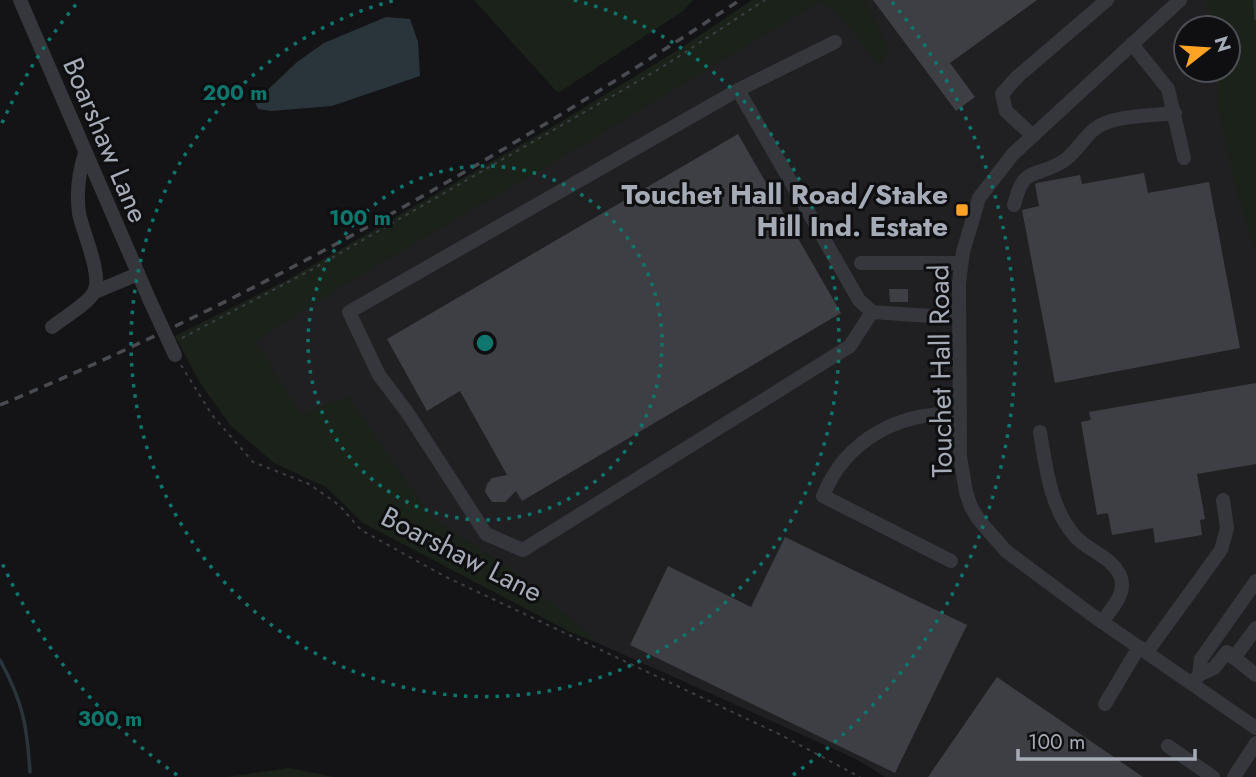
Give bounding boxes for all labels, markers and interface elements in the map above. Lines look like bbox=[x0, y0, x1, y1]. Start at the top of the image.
north arrow bbox=[1172, 14, 1242, 84]
text: N bbox=[1208, 33, 1238, 55]
street label: Boarshaw Lane bbox=[52, 51, 159, 229]
text: 200 m bbox=[202, 78, 268, 108]
place label: Touchet Hall Road/Stake Hill Ind. Estate bbox=[621, 174, 948, 247]
marker: Touchet Hall Road/Stake Hill Ind. Estate bbox=[954, 202, 970, 218]
text: 100 m bbox=[329, 203, 391, 233]
street label: Touchet Hall Road bbox=[918, 264, 963, 478]
centre of rings bbox=[473, 331, 497, 355]
street label: Boarshaw Lane bbox=[374, 496, 549, 613]
text: 300 m bbox=[78, 704, 142, 734]
scale bar bbox=[1018, 718, 1195, 762]
text: 100 m bbox=[1028, 727, 1085, 757]

